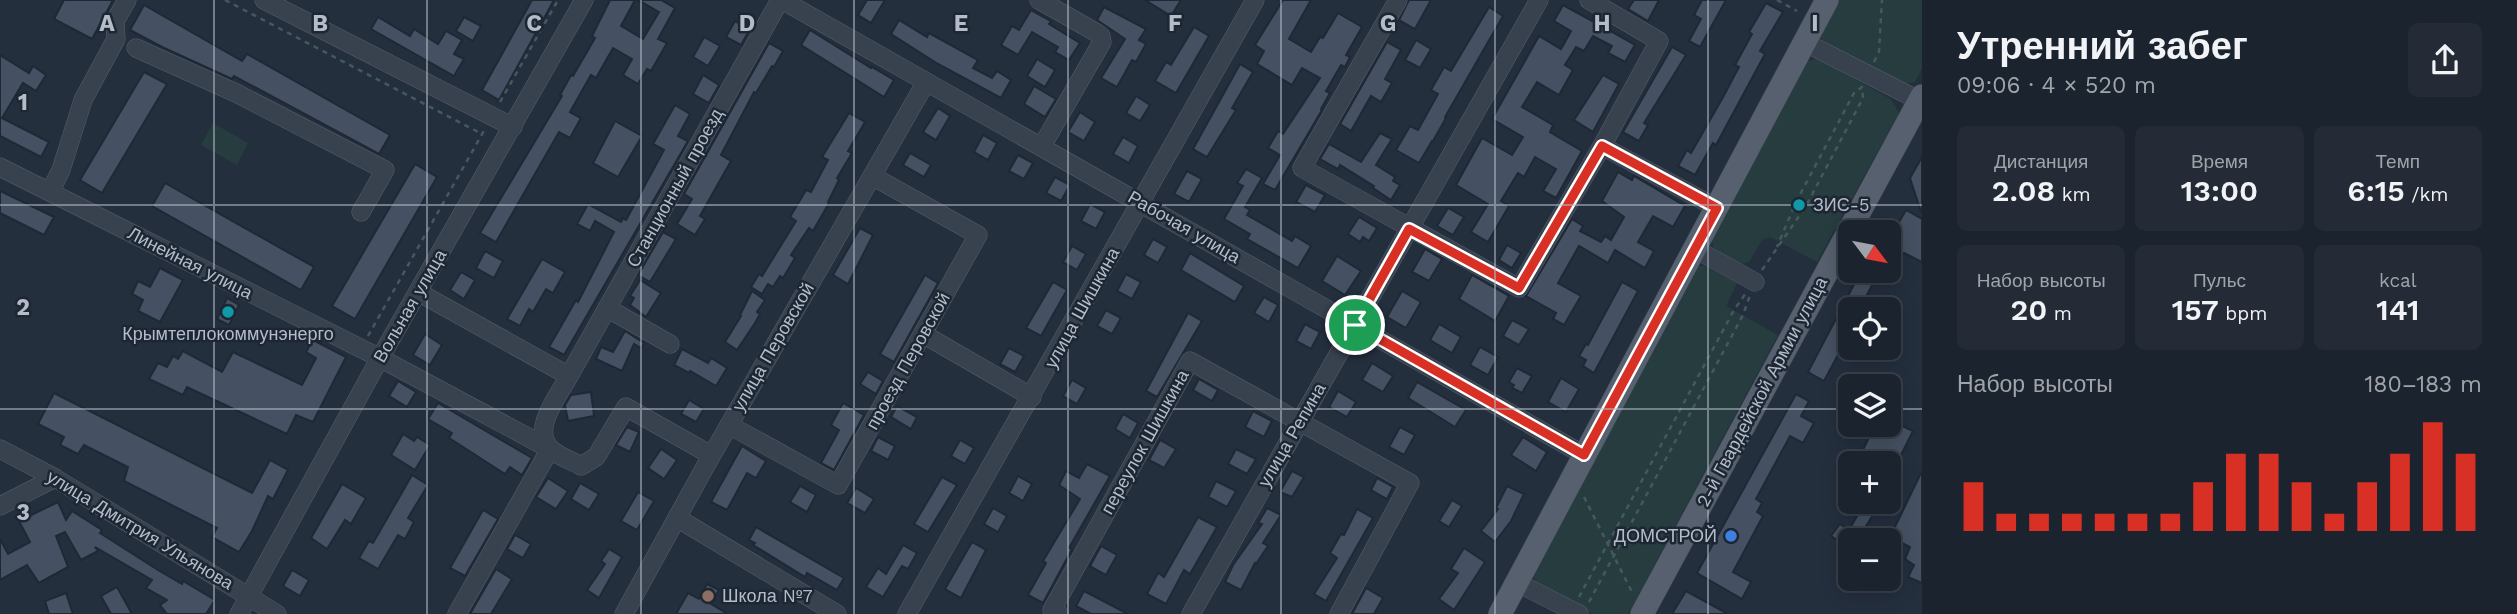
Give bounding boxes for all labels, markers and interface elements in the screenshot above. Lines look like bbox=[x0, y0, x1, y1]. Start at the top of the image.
text: A bbox=[99, 10, 115, 37]
text: B bbox=[312, 10, 328, 37]
text: C bbox=[526, 10, 542, 37]
text: D bbox=[739, 10, 755, 37]
text: E bbox=[954, 10, 968, 37]
text: F bbox=[1168, 10, 1182, 37]
text: G bbox=[1380, 10, 1396, 37]
text: H bbox=[1593, 10, 1611, 37]
text: I bbox=[1811, 10, 1819, 37]
button: share bbox=[2408, 23, 2482, 97]
text: Утренний забег bbox=[1957, 24, 2248, 68]
text: 09:06 · 4 × 520 m bbox=[1957, 72, 2156, 99]
text: 1 bbox=[18, 89, 28, 116]
street label: Станционный проезд bbox=[622, 104, 727, 271]
text: Дистанция bbox=[1994, 150, 2088, 173]
text: Время bbox=[2191, 150, 2248, 173]
text: Темп bbox=[2376, 150, 2420, 173]
text: 2.08 bbox=[1992, 173, 2055, 208]
text: 13:00 bbox=[2181, 173, 2258, 208]
text: 6:15 bbox=[2347, 173, 2405, 208]
text: km bbox=[2055, 183, 2091, 206]
text: /km bbox=[2405, 183, 2448, 206]
street label: Рабочая улица bbox=[1124, 186, 1245, 268]
place label: ЗИС-5 bbox=[1813, 194, 1869, 215]
marker: ЗИС-5 bbox=[1791, 197, 1807, 213]
north arrow bbox=[1838, 220, 1900, 284]
map controls bbox=[1838, 220, 1901, 591]
street label: Линейная улица bbox=[124, 222, 257, 303]
street label: улица Шишкина bbox=[1040, 243, 1124, 372]
street label: Вольная улица bbox=[369, 245, 451, 366]
text: Набор высоты bbox=[1977, 269, 2106, 292]
text: Пульс bbox=[2193, 269, 2246, 292]
text: kcal bbox=[2379, 269, 2417, 292]
street label: 2-й Гвардейской Армии улица bbox=[1692, 272, 1832, 510]
street label: улица Перовской bbox=[727, 279, 818, 415]
street label: проезд Перовской bbox=[861, 289, 954, 433]
text: 20 bbox=[2010, 292, 2047, 327]
text: 157 bbox=[2172, 292, 2219, 327]
text: 141 bbox=[2376, 292, 2419, 327]
text: 2 bbox=[16, 294, 30, 321]
pin bbox=[1325, 295, 1385, 355]
button: locate bbox=[1838, 297, 1901, 360]
text: m bbox=[2047, 302, 2072, 325]
text: bpm bbox=[2219, 302, 2267, 325]
marker: Крымтеплокоммунэнерго bbox=[220, 304, 236, 320]
icon: arrive bbox=[1336, 306, 1374, 344]
place label: Крымтеплокоммунэнерго bbox=[122, 323, 334, 344]
street label: переулок Шишкина bbox=[1096, 365, 1193, 518]
text: Набор высоты bbox=[1957, 371, 2113, 398]
text: 180–183 m bbox=[2364, 371, 2482, 398]
button: layers bbox=[1838, 374, 1901, 437]
street label: улица Репина bbox=[1253, 378, 1330, 490]
button: + bbox=[1838, 451, 1901, 514]
street label: улица Дмитрия Ульянова bbox=[43, 466, 238, 594]
text: 3 bbox=[16, 499, 30, 526]
place label: ДОМСТРОЙ bbox=[1614, 525, 1717, 546]
marker: ДОМСТРОЙ bbox=[1723, 528, 1739, 544]
button: − bbox=[1838, 528, 1901, 591]
place label: Школа №7 bbox=[722, 585, 813, 606]
marker: Школа №7 bbox=[700, 588, 716, 604]

